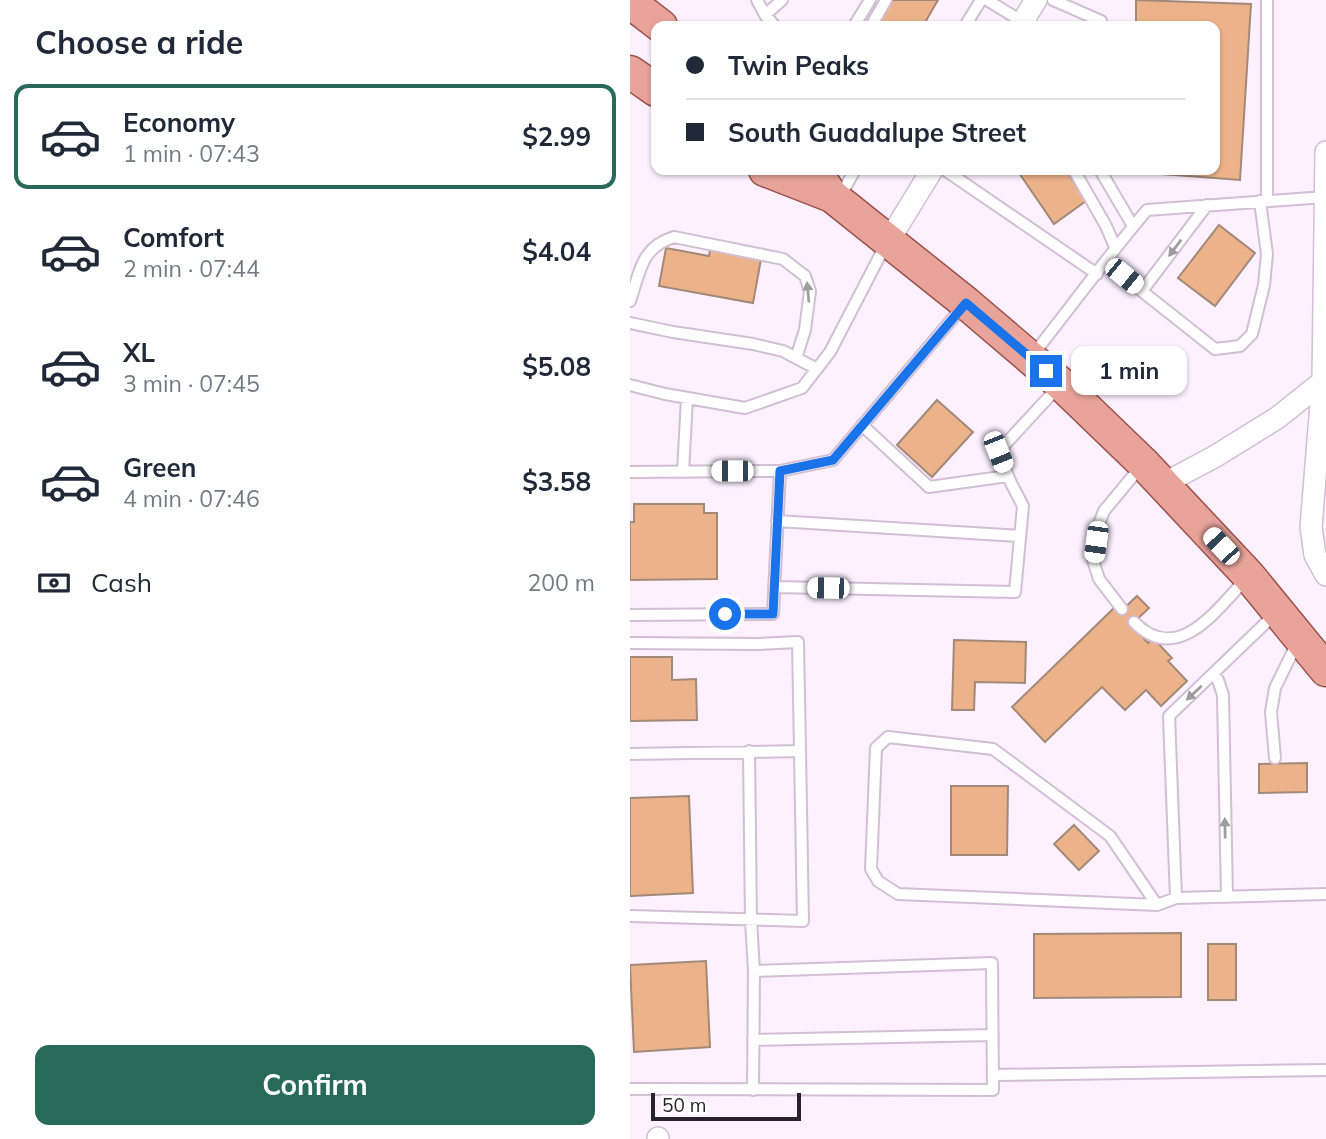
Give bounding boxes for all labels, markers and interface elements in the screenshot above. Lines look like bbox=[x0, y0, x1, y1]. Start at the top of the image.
text: Choose a ride bbox=[35, 22, 243, 62]
text: Twin Peaks bbox=[728, 49, 869, 82]
icon: car bbox=[39, 105, 102, 168]
text: Economy bbox=[123, 106, 235, 139]
text: South Guadalupe Street bbox=[728, 116, 1026, 149]
text: $2.99 bbox=[522, 120, 591, 153]
text: 1 min · 07:43 bbox=[123, 139, 260, 168]
icon: car bbox=[39, 220, 102, 283]
text: Comfort bbox=[123, 221, 224, 254]
text: $4.04 bbox=[522, 235, 591, 268]
one-way arrow bbox=[1168, 239, 1182, 257]
text: 2 min · 07:44 bbox=[123, 254, 260, 283]
car bbox=[1102, 255, 1147, 297]
one-way arrow bbox=[802, 281, 813, 303]
icon: car bbox=[39, 335, 102, 398]
text: XL bbox=[123, 336, 155, 369]
callout: 1 min bbox=[1070, 346, 1186, 396]
text: $5.08 bbox=[522, 350, 591, 383]
route end bbox=[1030, 355, 1062, 387]
text: 1 min bbox=[1099, 356, 1159, 385]
text: 3 min · 07:45 bbox=[123, 369, 260, 398]
car bbox=[981, 429, 1016, 475]
icon: car bbox=[39, 450, 102, 513]
text: Green bbox=[123, 451, 196, 484]
car bbox=[712, 461, 754, 482]
text: $3.58 bbox=[522, 465, 591, 498]
text: 4 min · 07:46 bbox=[123, 484, 260, 513]
car bbox=[1083, 520, 1110, 564]
car bbox=[1199, 523, 1244, 569]
icon: cash bbox=[35, 564, 73, 602]
text: Cash bbox=[91, 566, 152, 599]
text: 200 m bbox=[527, 568, 595, 597]
car bbox=[807, 577, 850, 599]
route start bbox=[709, 598, 741, 630]
one-way arrow bbox=[1185, 684, 1202, 701]
one-way arrow bbox=[1220, 817, 1231, 839]
button: Confirm bbox=[35, 1045, 595, 1125]
scale bar bbox=[651, 1090, 802, 1122]
text: 50 m bbox=[662, 1093, 706, 1117]

